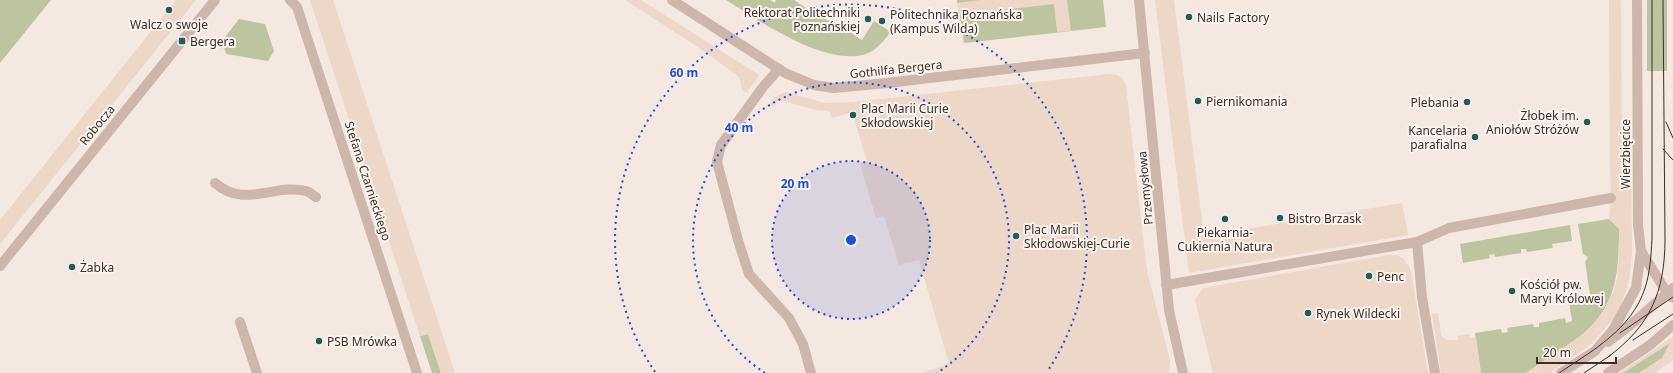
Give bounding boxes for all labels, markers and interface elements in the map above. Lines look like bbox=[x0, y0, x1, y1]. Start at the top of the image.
place label: Rektorat Politechniki Poznańskiej bbox=[744, 4, 860, 35]
marker: Walcz o swoje bbox=[164, 5, 174, 15]
place label: Politechnika Poznańska (Kampus Wilda) bbox=[890, 6, 1022, 37]
place label: Nails Factory bbox=[1197, 9, 1270, 26]
marker: Nails Factory bbox=[1184, 12, 1194, 22]
marker: Rektorat Politechniki Poznańskiej bbox=[863, 14, 873, 24]
place label: Walcz o swoje bbox=[130, 16, 208, 33]
marker: Politechnika Poznańska (Kampus Wilda) bbox=[877, 16, 887, 26]
place label: Bergera bbox=[190, 33, 235, 50]
marker: Bergera bbox=[177, 36, 187, 46]
street label: Gothilfa Bergera bbox=[849, 56, 943, 82]
text: 60 m bbox=[670, 64, 698, 81]
place label: Piernikomania bbox=[1206, 93, 1287, 110]
place label: Plebania bbox=[1411, 94, 1459, 111]
marker: Piernikomania bbox=[1193, 96, 1203, 106]
marker: Plebania bbox=[1462, 97, 1472, 107]
place label: Plac Marii Curie Skłodowskiej bbox=[861, 100, 949, 131]
street label: Robocza bbox=[75, 101, 119, 149]
place label: Żłobek im. Aniołów Stróżów bbox=[1486, 107, 1580, 138]
marker: Plac Marii Curie Skłodowskiej bbox=[848, 110, 858, 120]
marker: Żłobek im. Aniołów Stróżów bbox=[1582, 117, 1592, 127]
street label: Stefana Czarnieckiego bbox=[341, 119, 395, 243]
text: 40 m bbox=[725, 119, 753, 136]
street label: Wierzbięcice bbox=[1617, 119, 1634, 189]
place label: Kancelaria parafialna bbox=[1408, 122, 1467, 153]
marker: Kancelaria parafialna bbox=[1470, 132, 1480, 142]
street label: Przemysłowa bbox=[1133, 150, 1157, 226]
text: 20 m bbox=[781, 175, 809, 192]
place label: Bistro Brzask bbox=[1288, 210, 1362, 227]
marker: Bistro Brzask bbox=[1275, 213, 1285, 223]
marker: Piekarnia- Cukiernia Natura bbox=[1220, 214, 1230, 224]
place label: Plac Marii Skłodowskiej-Curie bbox=[1024, 221, 1130, 252]
place label: Piekarnia- Cukiernia Natura bbox=[1177, 224, 1273, 255]
marker: Plac Marii Skłodowskiej-Curie bbox=[1011, 231, 1021, 241]
centre of rings bbox=[844, 233, 858, 247]
place label: Żabka bbox=[80, 259, 114, 276]
marker: Żabka bbox=[67, 262, 77, 272]
place label: Penc bbox=[1377, 268, 1404, 285]
marker: Penc bbox=[1364, 271, 1374, 281]
place label: Kościół pw. Maryi Królowej bbox=[1520, 276, 1604, 307]
marker: Kościół pw. Maryi Królowej bbox=[1507, 286, 1517, 296]
place label: Rynek Wildecki bbox=[1316, 305, 1400, 322]
marker: Rynek Wildecki bbox=[1303, 308, 1313, 318]
place label: PSB Mrówka bbox=[327, 333, 397, 350]
marker: PSB Mrówka bbox=[314, 336, 324, 346]
scale bar bbox=[1537, 339, 1616, 365]
text: 20 m bbox=[1543, 344, 1571, 361]

